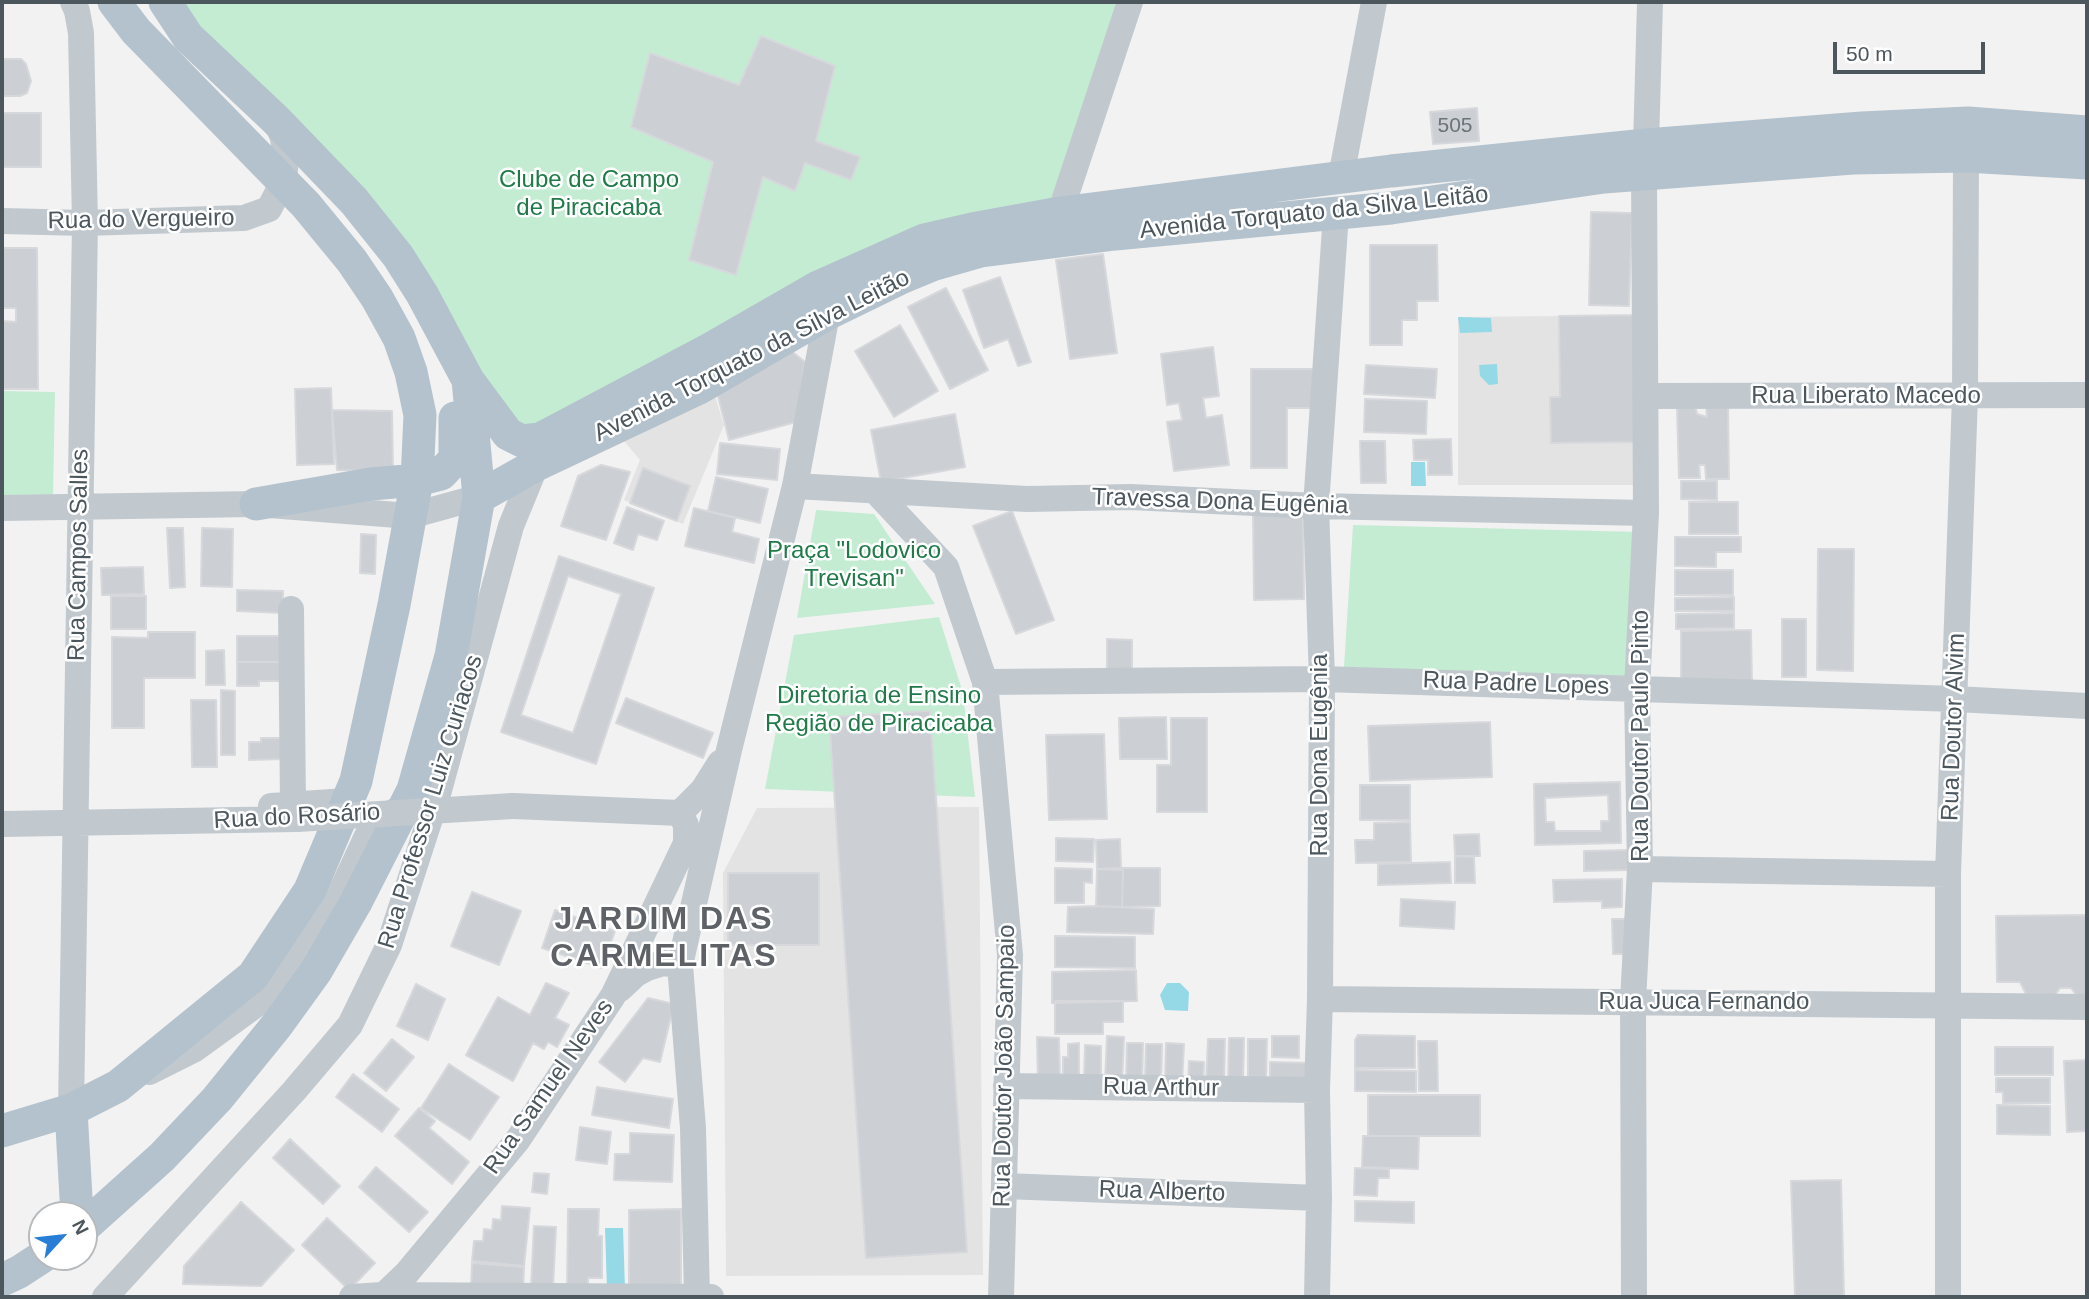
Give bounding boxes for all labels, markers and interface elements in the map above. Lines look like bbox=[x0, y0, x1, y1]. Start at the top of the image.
scale bar bbox=[1837, 28, 1989, 72]
text: 50 m bbox=[1846, 42, 1893, 65]
house number: 505 bbox=[1437, 113, 1473, 139]
park label: Clube de Campo de Piracicaba bbox=[499, 166, 679, 222]
street label: Avenida Torquato da Silva Leitão bbox=[1138, 180, 1490, 246]
street label: Rua do Vergueiro bbox=[47, 204, 235, 236]
street label: Avenida Torquato da Silva Leitão bbox=[589, 264, 915, 448]
street label: Rua Liberato Macedo bbox=[1751, 382, 1981, 410]
street label: Rua Campos Salles bbox=[63, 449, 95, 661]
street label: Travessa Dona Eugênia bbox=[1091, 483, 1349, 521]
park label: Praça "Lodovico Trevisan" bbox=[767, 537, 941, 593]
street label: Rua Doutor Paulo Pinto bbox=[1627, 610, 1655, 862]
street label: Rua Doutor Alvim bbox=[1936, 633, 1972, 821]
street label: Rua Professor Luiz Curiacos bbox=[373, 652, 489, 952]
street label: Rua Dona Eugênia bbox=[1306, 654, 1334, 856]
street label: Rua Padre Lopes bbox=[1422, 666, 1610, 702]
park label: Diretoria de Ensino Região de Piracicaba bbox=[765, 682, 993, 738]
street label: Rua do Rosário bbox=[213, 798, 381, 836]
district label: JARDIM DAS CARMELITAS bbox=[552, 901, 776, 976]
street label: Rua Doutor João Sampaio bbox=[988, 924, 1022, 1208]
street label: Rua Juca Fernando bbox=[1599, 988, 1809, 1016]
street label: Rua Samuel Neves bbox=[478, 994, 620, 1180]
street label: Rua Arthur bbox=[1103, 1073, 1219, 1103]
street label: Rua Alberto bbox=[1098, 1175, 1226, 1209]
north arrow bbox=[28, 1201, 98, 1271]
text: N bbox=[68, 1216, 93, 1238]

